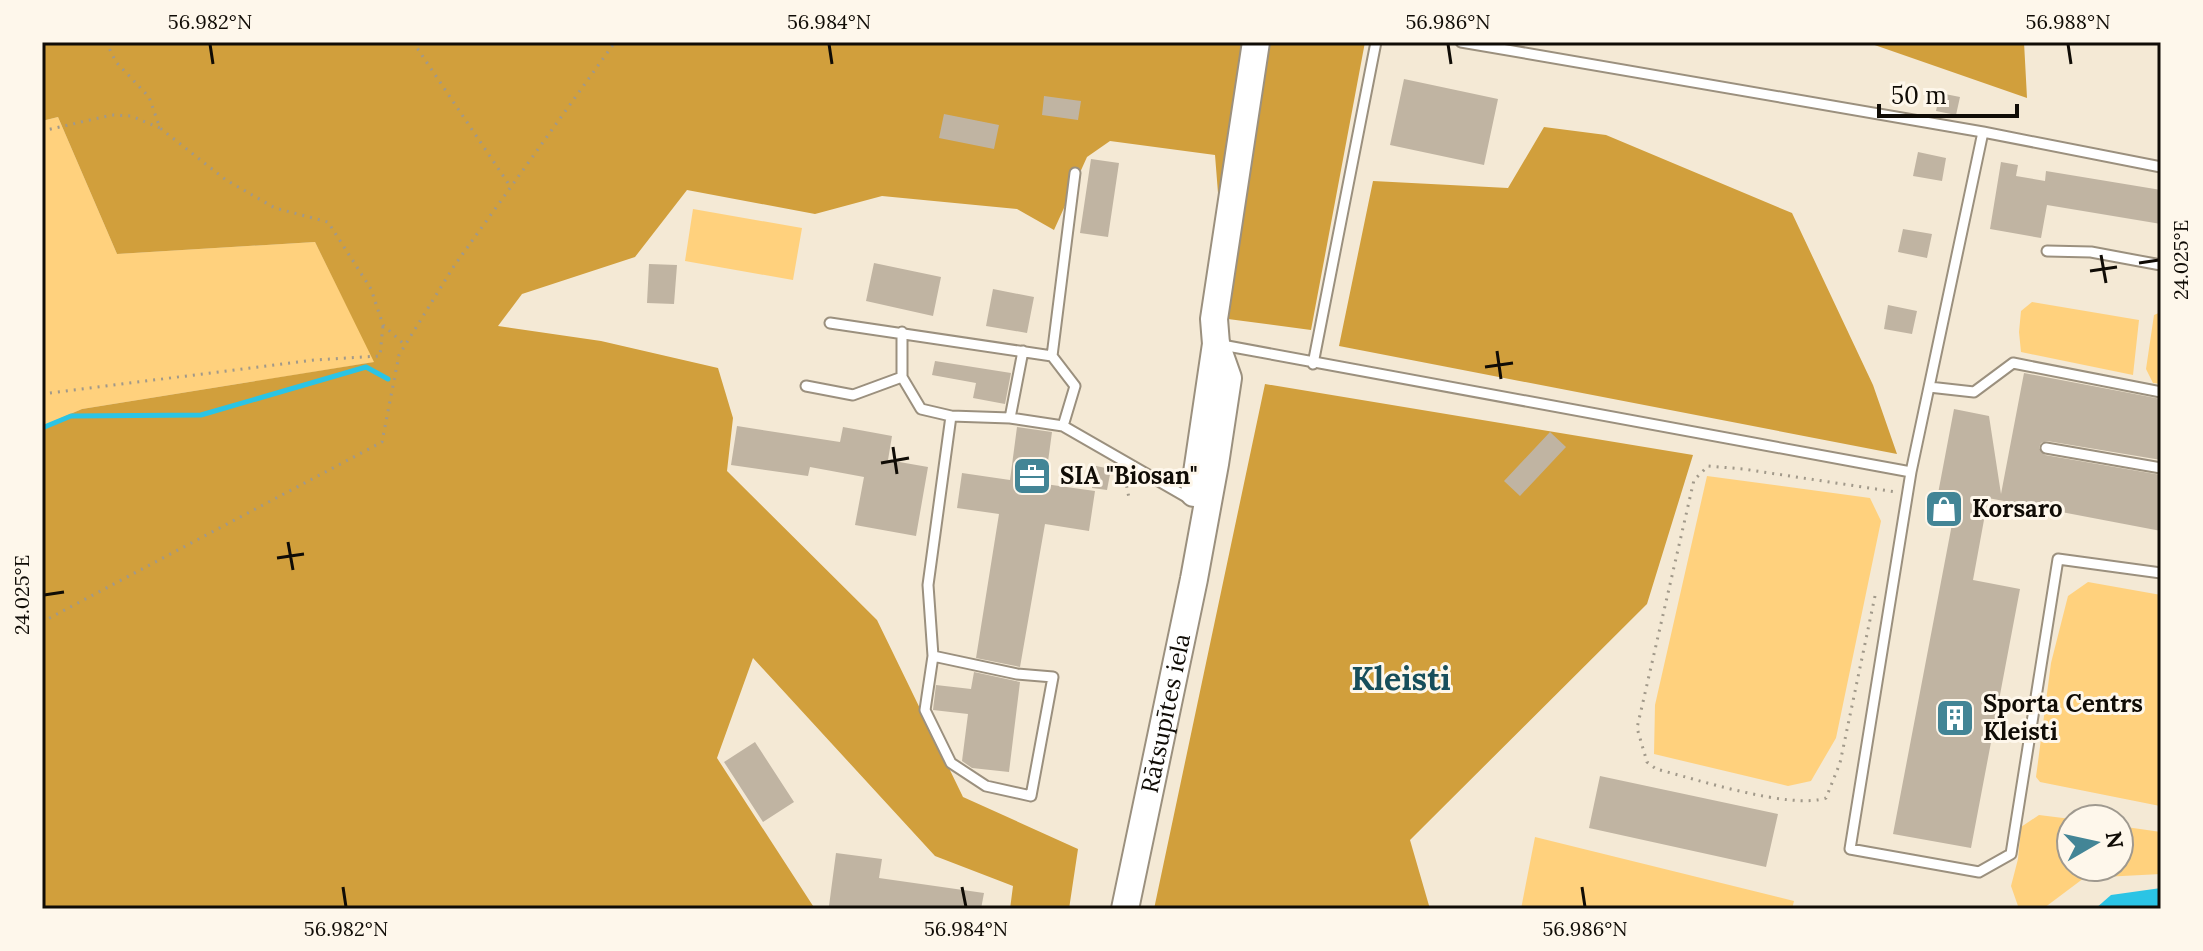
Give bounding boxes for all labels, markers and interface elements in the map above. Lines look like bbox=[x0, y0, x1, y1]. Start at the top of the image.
text: 56.982°N bbox=[168, 9, 252, 34]
text: 56.984°N bbox=[787, 9, 871, 34]
text: 56.986°N bbox=[1405, 9, 1491, 34]
text: 56.988°N bbox=[2026, 9, 2110, 34]
scale bar bbox=[1879, 68, 2017, 118]
text: 50 m bbox=[1891, 80, 1947, 111]
text: 24.025°E bbox=[2168, 220, 2193, 300]
office icon: SIA "Biosan" bbox=[1011, 455, 1053, 497]
place label: SIA "Biosan" bbox=[1060, 460, 1198, 491]
shop icon: Korsaro bbox=[1923, 488, 1965, 530]
place label: Korsaro bbox=[1972, 493, 2063, 524]
text: 24.025°E bbox=[9, 555, 34, 635]
street label: Rātsupītes iela bbox=[1134, 631, 1197, 796]
district label: Kleisti bbox=[1351, 658, 1451, 699]
place label: Sporta Centrs Kleisti bbox=[1983, 688, 2143, 747]
building icon: Sporta Centrs Kleisti bbox=[1934, 697, 1976, 739]
north arrow bbox=[2055, 803, 2135, 883]
text: N bbox=[2100, 829, 2130, 850]
text: 56.982°N bbox=[304, 916, 388, 941]
text: 56.984°N bbox=[924, 916, 1008, 941]
text: 56.986°N bbox=[1542, 916, 1628, 941]

